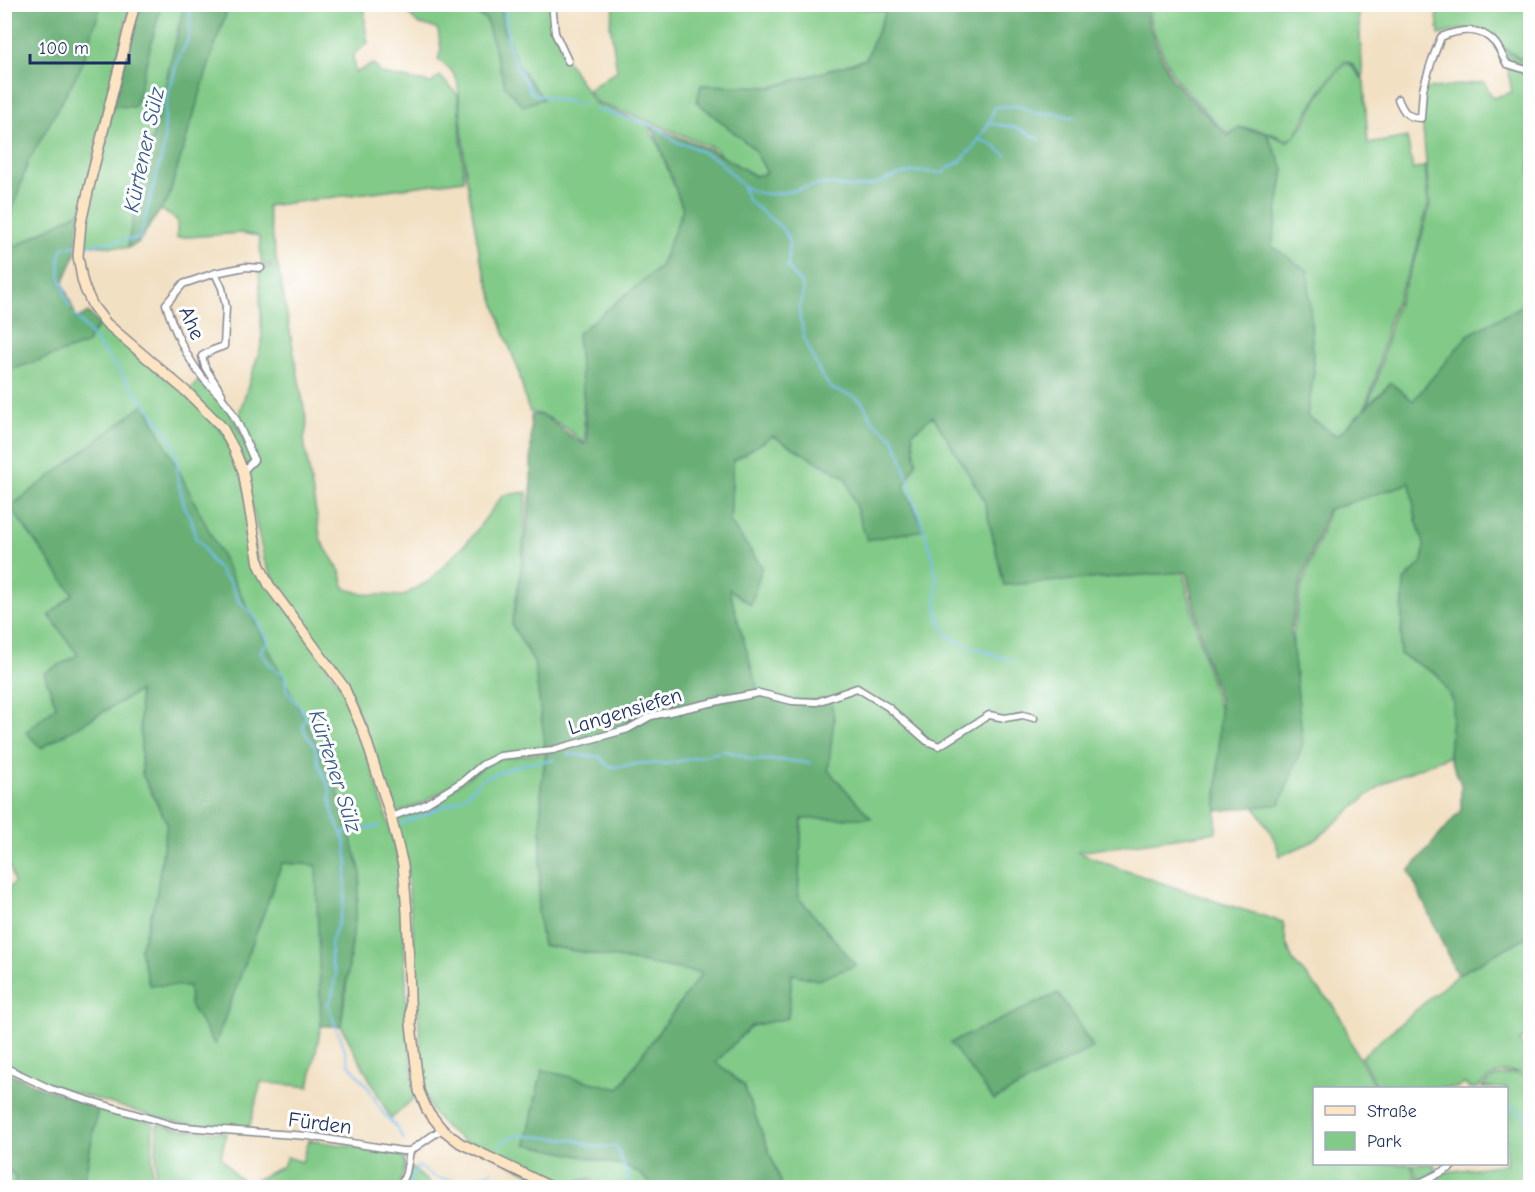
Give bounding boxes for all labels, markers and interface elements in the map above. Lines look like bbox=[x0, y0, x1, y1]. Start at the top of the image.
scale bar bbox=[30, 27, 129, 65]
text: 100 m bbox=[39, 38, 89, 59]
water label: Kürtener Sülz bbox=[118, 84, 170, 215]
street label: Ahe bbox=[174, 303, 210, 343]
street label: Langensiefen bbox=[565, 682, 685, 740]
water label: Kürtener Sülz bbox=[303, 707, 367, 836]
legend bbox=[1313, 1087, 1508, 1165]
text: Straße bbox=[1367, 1101, 1417, 1122]
street label: Fürden bbox=[287, 1107, 353, 1139]
text: Park bbox=[1367, 1131, 1402, 1152]

